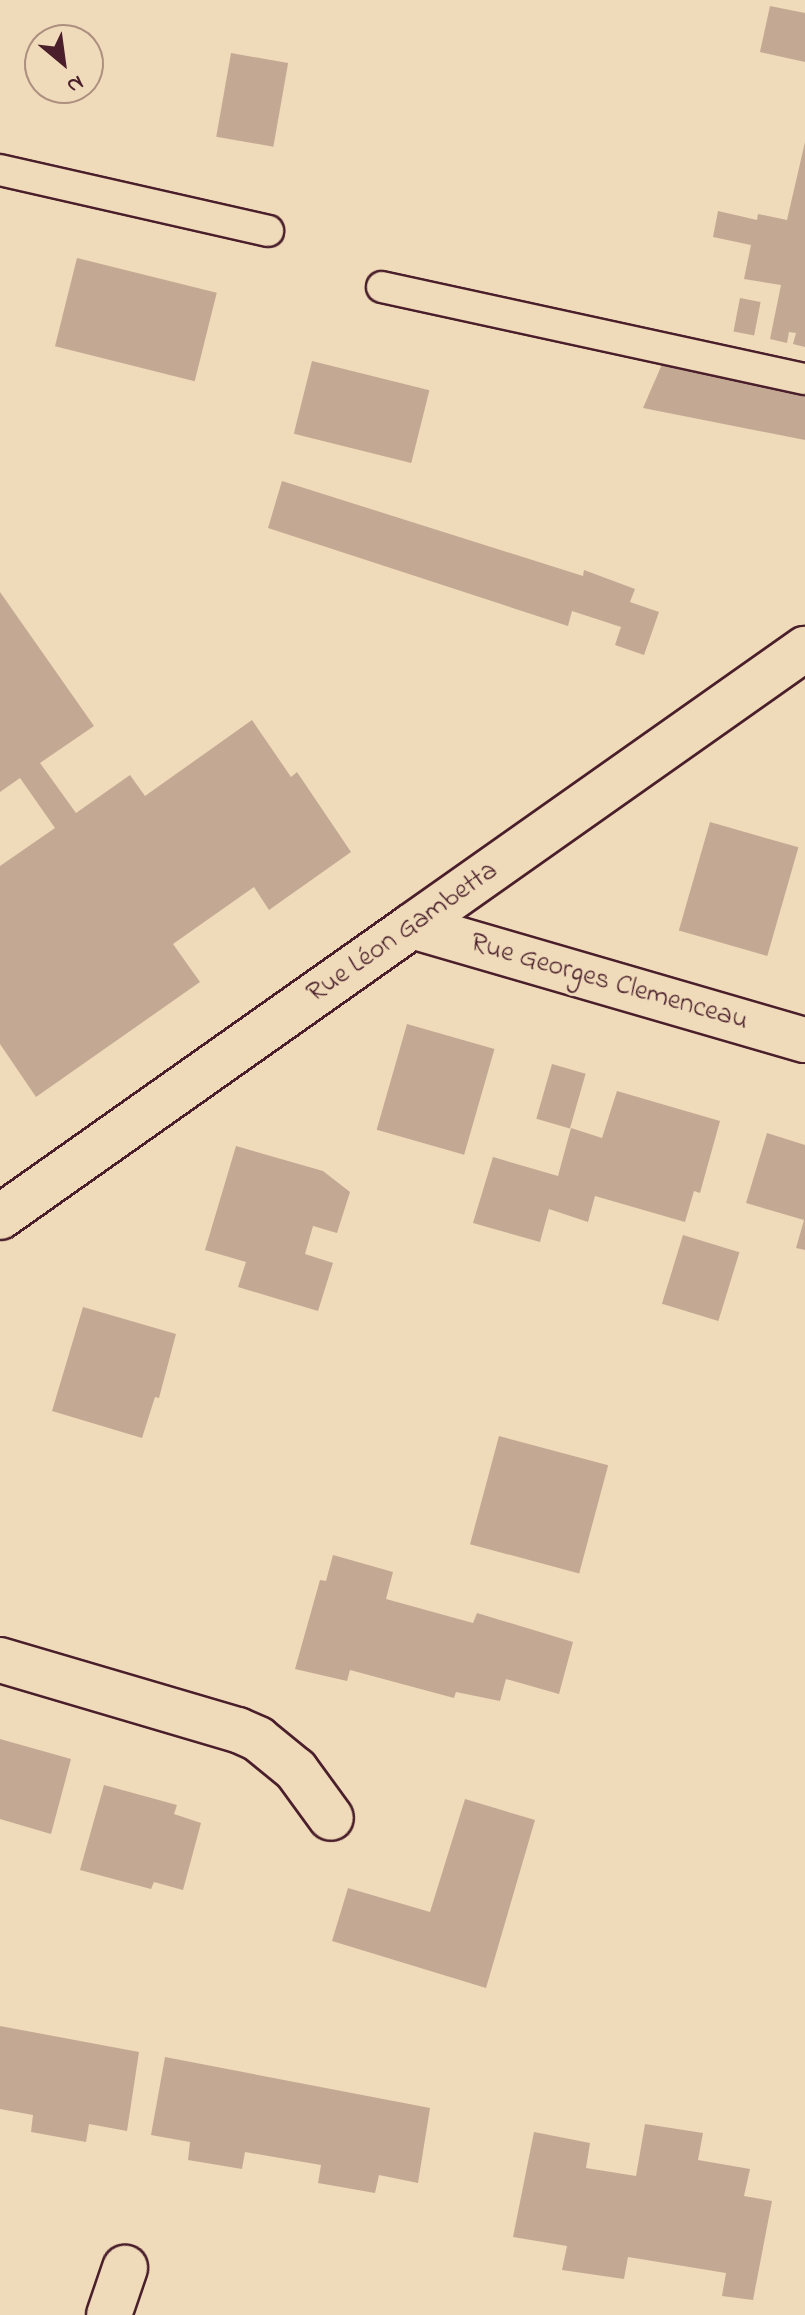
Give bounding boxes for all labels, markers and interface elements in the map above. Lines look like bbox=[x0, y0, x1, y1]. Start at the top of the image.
north arrow bbox=[24, 24, 104, 104]
text: N bbox=[60, 66, 89, 101]
street label: Rue Léon Gambetta bbox=[301, 855, 505, 1011]
street label: Rue Georges Clemenceau bbox=[466, 927, 752, 1039]

